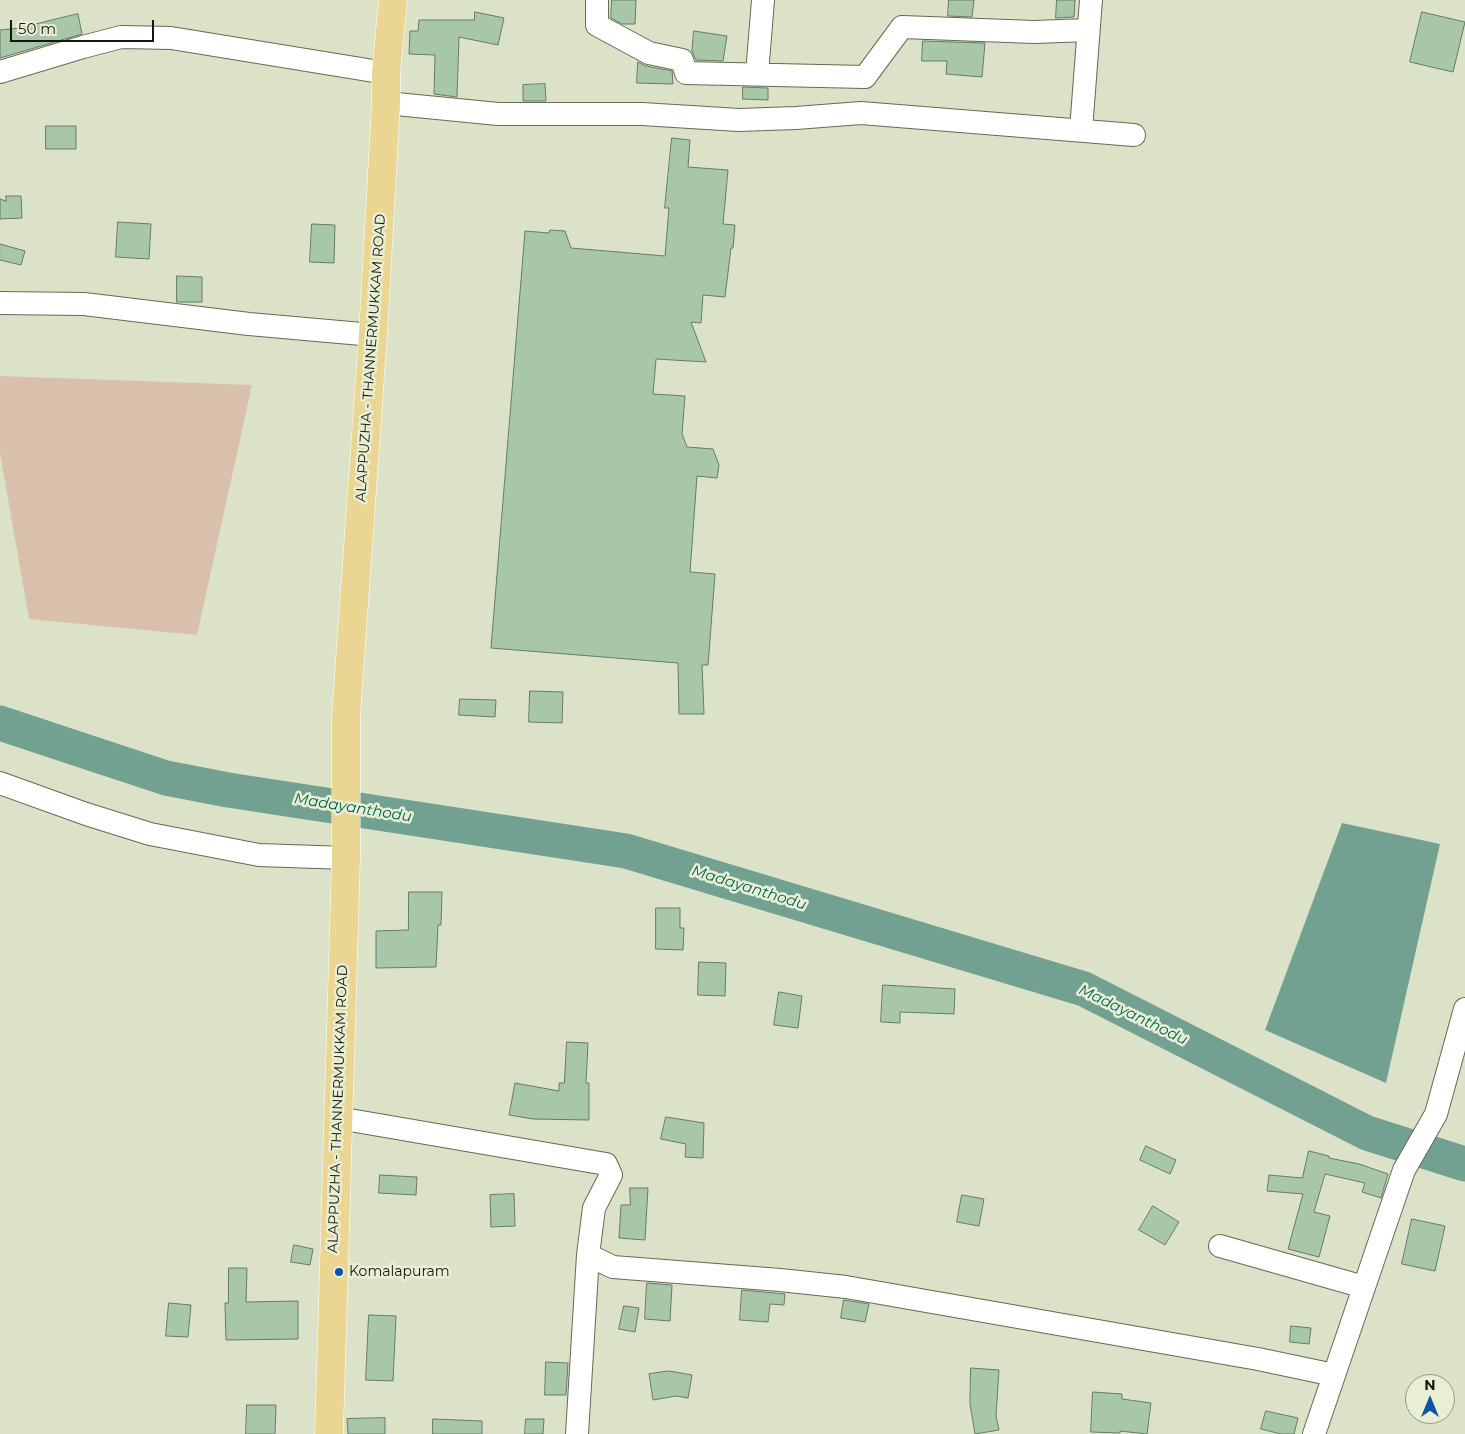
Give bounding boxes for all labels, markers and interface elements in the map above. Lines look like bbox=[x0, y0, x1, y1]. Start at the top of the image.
scale bar bbox=[12, 10, 156, 42]
text: 50 m bbox=[18, 19, 56, 38]
street label: ALAPPUZHA - THANNERMUKKAM ROAD bbox=[353, 213, 389, 503]
water label: Madayanthodu bbox=[293, 790, 413, 826]
water label: Madayanthodu bbox=[690, 862, 808, 914]
street label: ALAPPUZHA - THANNERMUKKAM ROAD bbox=[325, 964, 351, 1254]
water label: Madayanthodu bbox=[1076, 981, 1190, 1049]
place label: Komalapuram bbox=[349, 1264, 450, 1280]
marker: Komalapuram bbox=[333, 1266, 345, 1278]
north arrow bbox=[1405, 1374, 1455, 1424]
text: N bbox=[1424, 1376, 1436, 1394]

